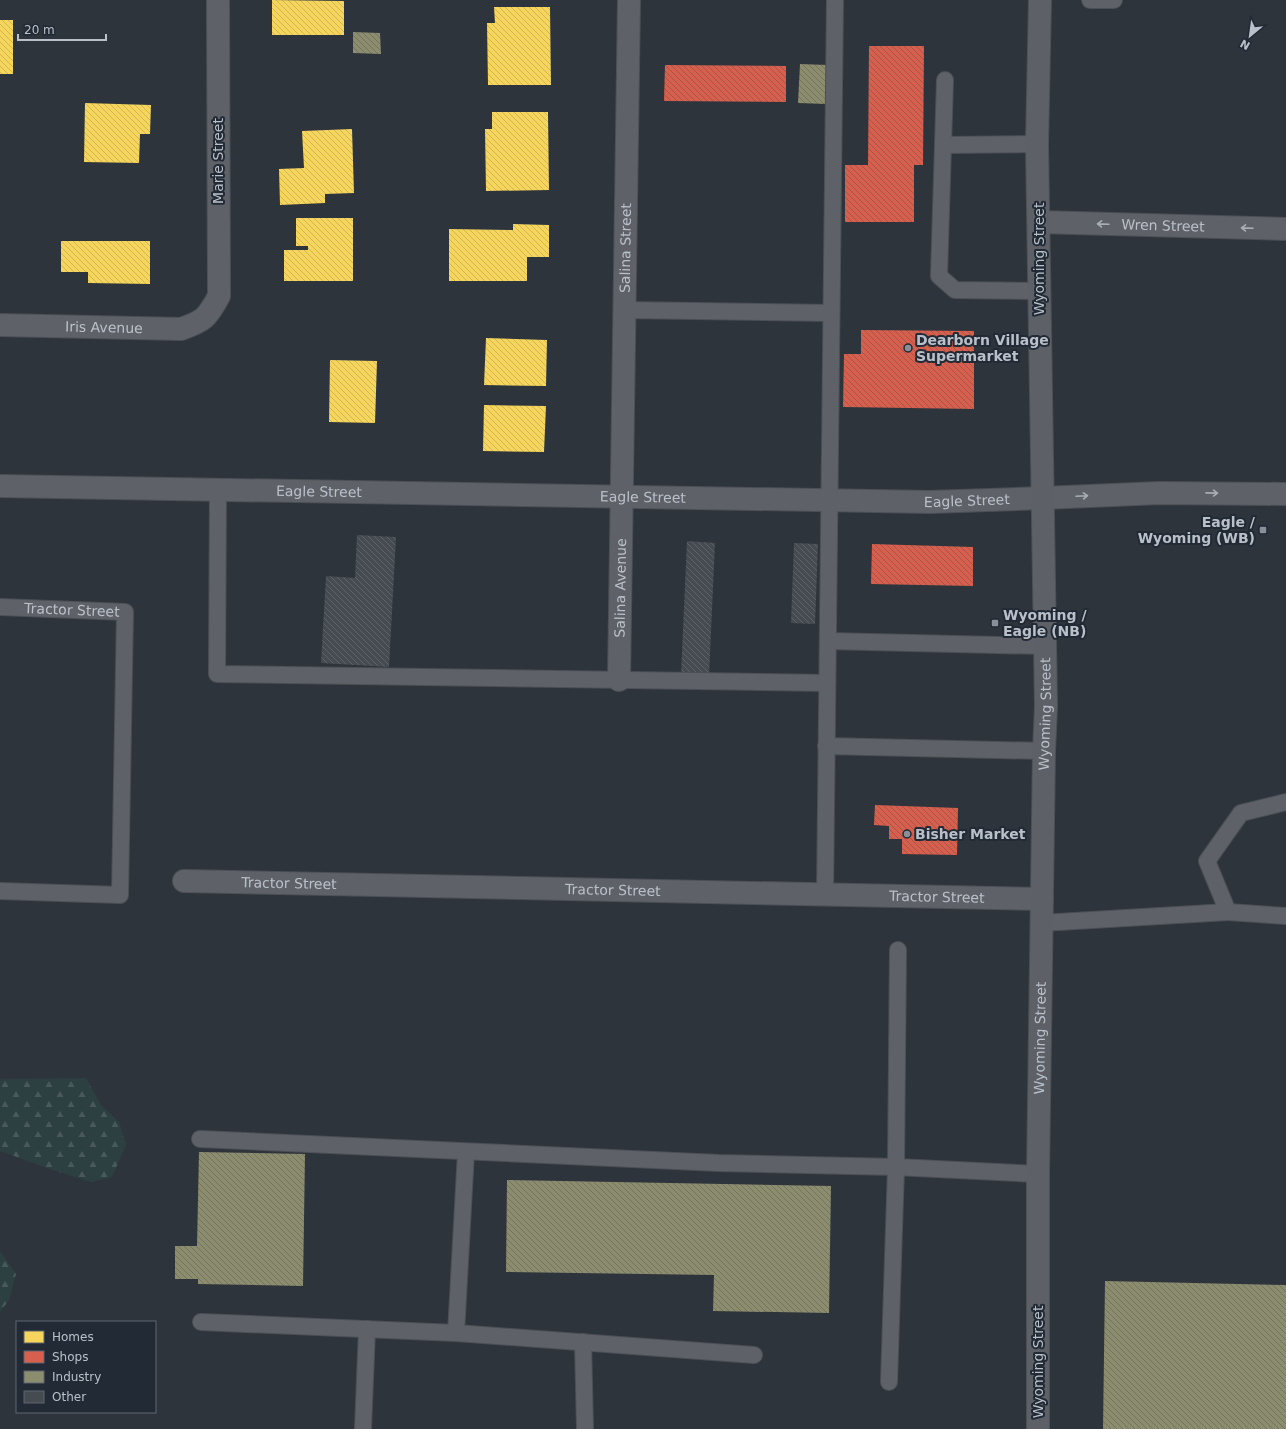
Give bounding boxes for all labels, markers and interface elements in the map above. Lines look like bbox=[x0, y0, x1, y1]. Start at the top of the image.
scale bar bbox=[18, 16, 106, 42]
north arrow bbox=[1230, 16, 1270, 56]
text: 20 m bbox=[24, 23, 55, 37]
text: N bbox=[1238, 36, 1253, 52]
street label: Marie Street bbox=[210, 118, 226, 204]
street label: Wyoming Street bbox=[1031, 202, 1047, 315]
street label: Salina Street bbox=[617, 203, 634, 293]
street label: Wren Street bbox=[1121, 216, 1205, 235]
one-way arrow bbox=[1097, 220, 1110, 228]
one-way arrow bbox=[1241, 224, 1254, 232]
street label: Iris Avenue bbox=[65, 318, 143, 336]
place label: Dearborn Village Supermarket bbox=[916, 332, 1049, 364]
marker: Dearborn Village Supermarket bbox=[903, 343, 913, 353]
street label: Eagle Street bbox=[276, 483, 363, 500]
street label: Eagle Street bbox=[600, 488, 686, 506]
one-way arrow bbox=[1205, 489, 1218, 497]
street label: Eagle Street bbox=[924, 491, 1011, 510]
one-way arrow bbox=[1075, 492, 1088, 500]
place label: Eagle / Wyoming (WB) bbox=[1138, 514, 1256, 546]
marker: Eagle / Wyoming (WB) bbox=[1258, 525, 1268, 535]
street label: Salina Avenue bbox=[612, 538, 629, 638]
street label: Tractor Street bbox=[23, 600, 120, 620]
place label: Wyoming / Eagle (NB) bbox=[1003, 607, 1087, 639]
marker: Wyoming / Eagle (NB) bbox=[990, 618, 1000, 628]
street label: Wyoming Street bbox=[1036, 657, 1054, 771]
place label: Bisher Market bbox=[915, 826, 1026, 842]
marker: Bisher Market bbox=[902, 829, 912, 839]
street label: Tractor Street bbox=[240, 874, 337, 892]
street label: Tractor Street bbox=[564, 881, 661, 899]
street label: Tractor Street bbox=[888, 888, 985, 906]
street label: Wyoming Street bbox=[1031, 981, 1049, 1095]
street label: Wyoming Street bbox=[1030, 1305, 1046, 1418]
legend bbox=[16, 1321, 156, 1413]
text: Homes bbox=[52, 1330, 94, 1344]
text: Shops bbox=[52, 1350, 88, 1364]
text: Industry bbox=[52, 1370, 101, 1384]
text: Other bbox=[52, 1390, 86, 1404]

